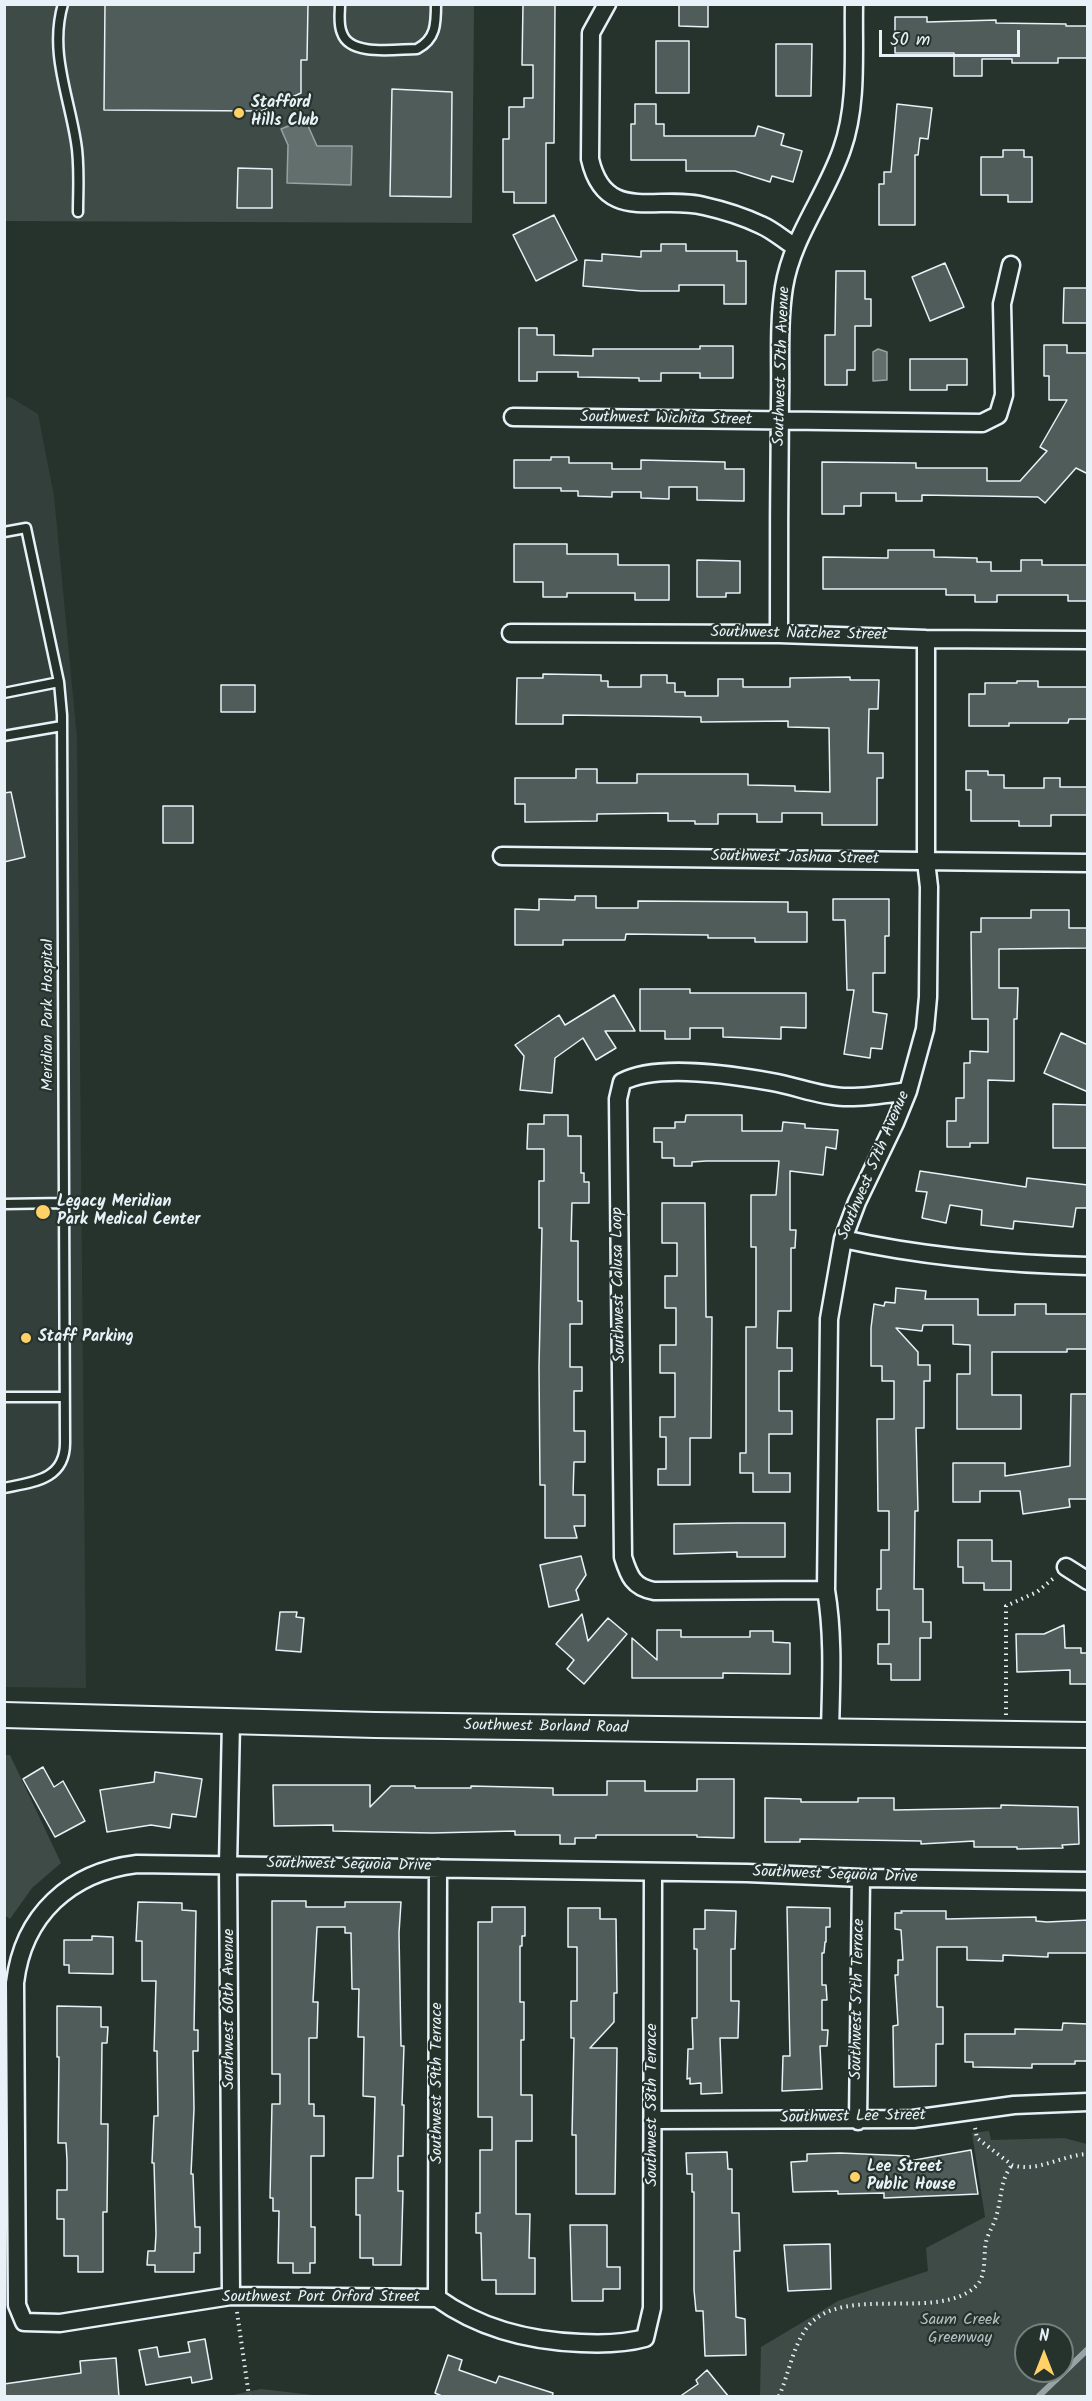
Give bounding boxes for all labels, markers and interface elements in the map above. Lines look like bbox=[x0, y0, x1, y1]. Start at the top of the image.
scale bar bbox=[882, 18, 1023, 56]
text: 50 m bbox=[890, 26, 930, 55]
place label: Stafford Hills Club bbox=[251, 94, 319, 132]
marker: Stafford Hills Club bbox=[232, 106, 246, 120]
street label: Southwest 57th Avenue bbox=[771, 286, 795, 446]
street label: Southwest Wichita Street bbox=[580, 409, 752, 431]
street label: Southwest Natchez Street bbox=[710, 624, 888, 646]
street label: Southwest Joshua Street bbox=[711, 848, 879, 870]
street label: Meridian Park Hospital bbox=[39, 939, 59, 1091]
street label: Southwest 57th Avenue bbox=[835, 1089, 915, 1243]
place label: Legacy Meridian Park Medical Center bbox=[57, 1193, 200, 1231]
marker: Legacy Meridian Park Medical Center bbox=[34, 1203, 52, 1221]
street label: Southwest Calusa Loop bbox=[609, 1207, 631, 1363]
place label: Staff Parking bbox=[38, 1328, 134, 1348]
marker: Staff Parking bbox=[19, 1331, 33, 1345]
street label: Southwest Borland Road bbox=[463, 1717, 629, 1739]
street label: Southwest Sequoia Drive bbox=[266, 1855, 432, 1877]
street label: Southwest Sequoia Drive bbox=[752, 1864, 918, 1888]
street label: Southwest 57th Terrace bbox=[848, 1918, 870, 2080]
street label: Southwest 60th Avenue bbox=[220, 1929, 240, 2089]
street label: Southwest 59th Terrace bbox=[428, 2002, 448, 2164]
street label: Southwest 58th Terrace bbox=[643, 2023, 663, 2187]
street label: Southwest Lee Street bbox=[780, 2107, 926, 2129]
place label: Lee Street Public House bbox=[867, 2158, 956, 2196]
marker: Lee Street Public House bbox=[848, 2170, 862, 2184]
street label: Southwest Port Orford Street bbox=[222, 2288, 420, 2308]
park label: Saum Creek Greenway bbox=[920, 2311, 1000, 2349]
north arrow bbox=[1014, 2323, 1074, 2383]
text: N bbox=[1039, 2324, 1049, 2349]

